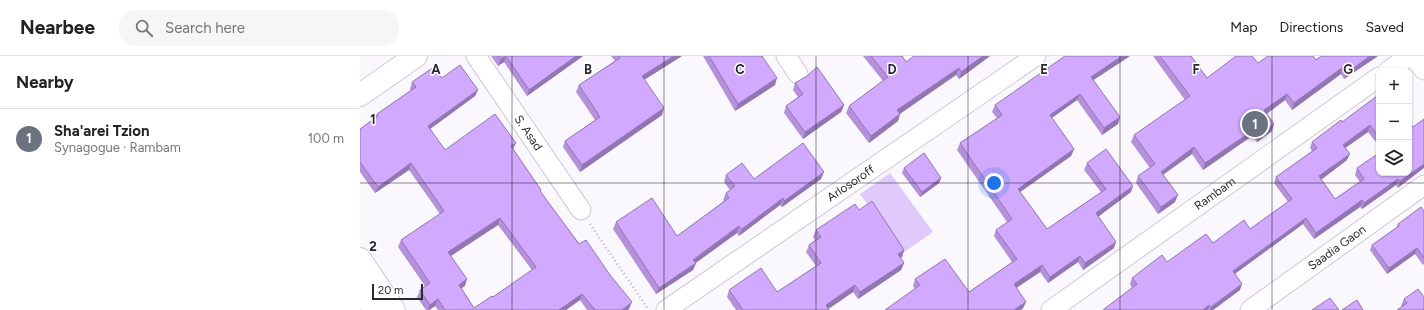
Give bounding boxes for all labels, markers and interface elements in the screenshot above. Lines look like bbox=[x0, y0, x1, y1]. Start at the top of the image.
search box bbox=[119, 10, 399, 46]
text: Nearbee bbox=[20, 16, 95, 39]
icon: search bbox=[133, 17, 155, 39]
text: Search here bbox=[165, 19, 245, 37]
text: Map bbox=[1230, 19, 1258, 36]
text: Directions bbox=[1280, 19, 1343, 36]
text: Saved bbox=[1365, 19, 1404, 36]
text: A bbox=[431, 62, 441, 77]
text: B bbox=[584, 62, 592, 77]
text: C bbox=[735, 62, 745, 77]
text: D bbox=[887, 62, 897, 77]
text: E bbox=[1040, 62, 1048, 77]
text: F bbox=[1192, 62, 1200, 77]
text: G bbox=[1343, 62, 1353, 77]
map controls bbox=[1376, 68, 1412, 176]
button: + bbox=[1376, 68, 1412, 104]
text: Nearby bbox=[16, 72, 74, 92]
button: − bbox=[1376, 104, 1412, 140]
pin: 1 bbox=[1242, 109, 1268, 139]
text: 1 bbox=[370, 112, 376, 127]
street label: S. Asad bbox=[511, 112, 545, 153]
text: Sha'arei Tzion bbox=[54, 122, 149, 140]
text: 1 bbox=[26, 131, 32, 146]
text: 100 m bbox=[308, 131, 344, 146]
text: Synagogue · Rambam bbox=[54, 140, 181, 155]
button: layers bbox=[1376, 140, 1412, 176]
street label: Arlosoroff bbox=[824, 162, 877, 204]
your location bbox=[984, 173, 1004, 193]
street label: Rambam bbox=[1192, 174, 1238, 213]
street label: Saadia Gaon bbox=[1305, 222, 1369, 273]
text: 2 bbox=[369, 239, 377, 254]
scale bar bbox=[372, 282, 423, 301]
text: 20 m bbox=[378, 284, 403, 297]

